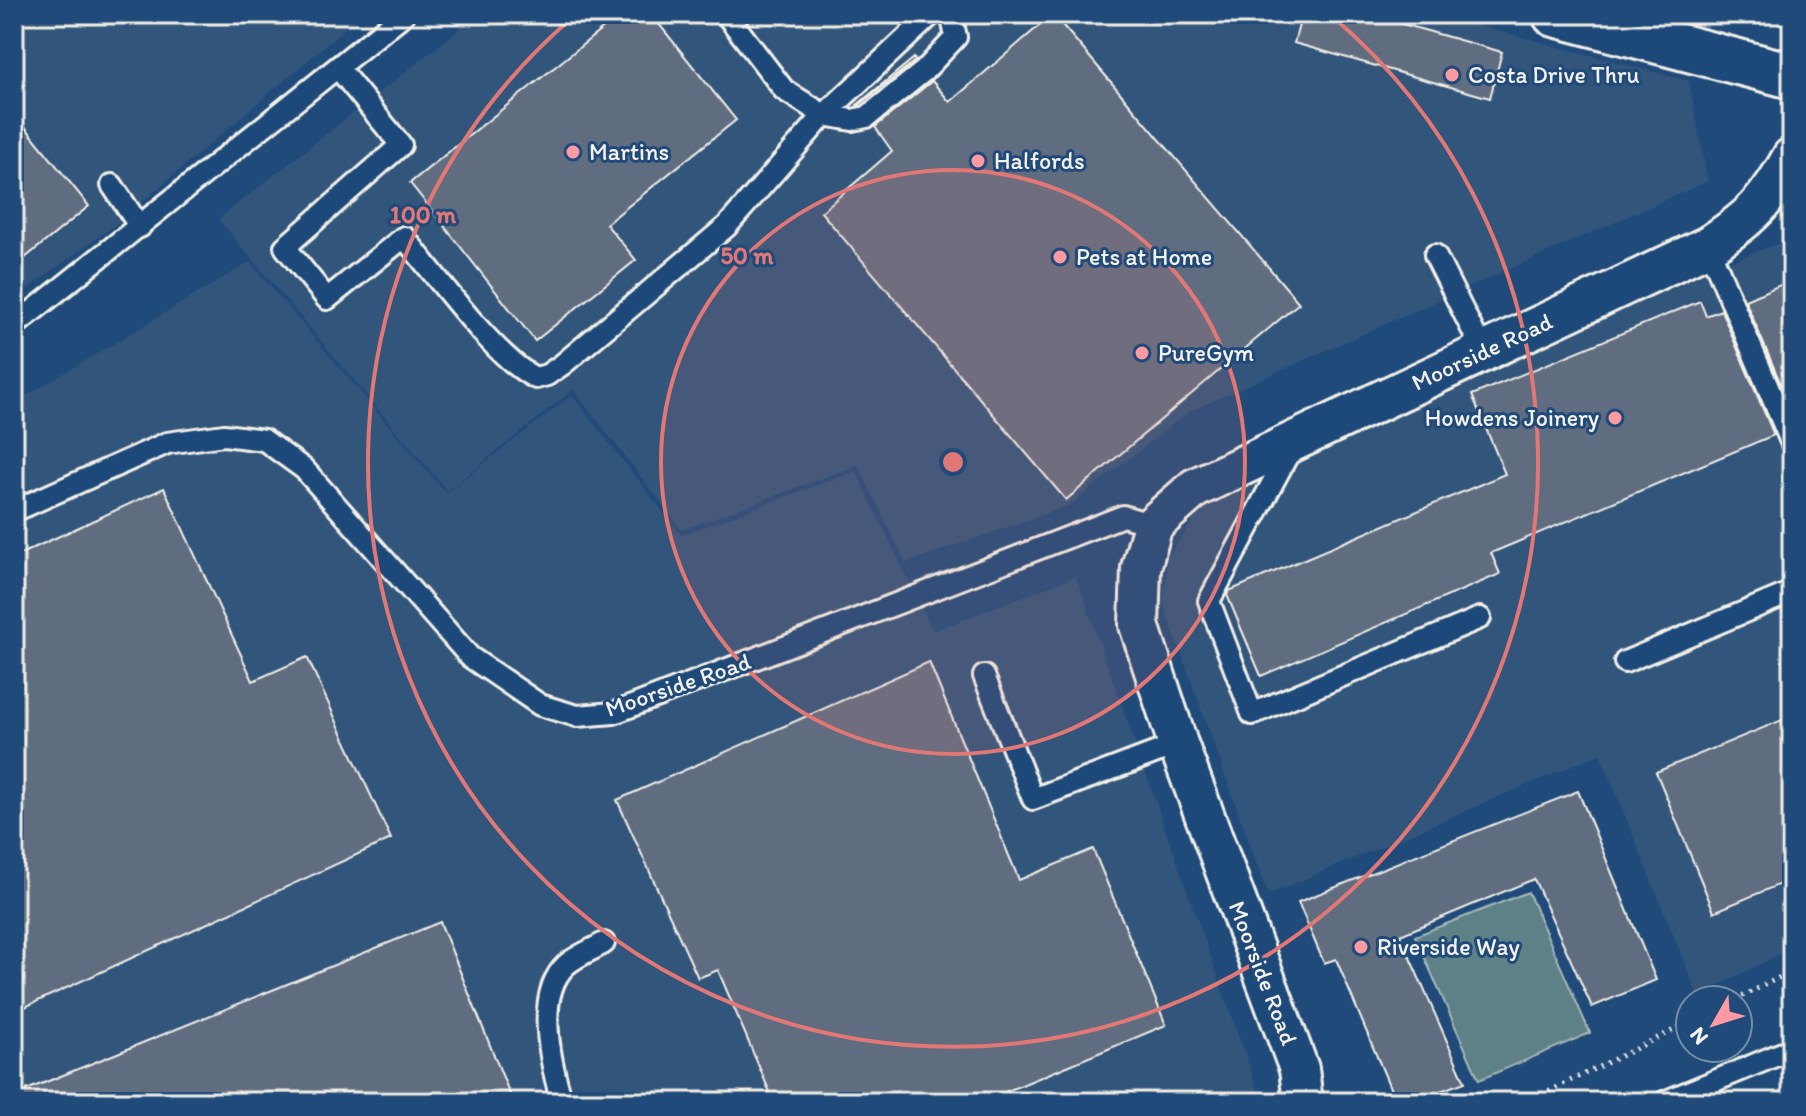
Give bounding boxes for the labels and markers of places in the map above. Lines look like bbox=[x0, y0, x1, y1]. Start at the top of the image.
place label: Costa Drive Thru bbox=[1468, 60, 1640, 89]
marker: Costa Drive Thru bbox=[1443, 66, 1461, 84]
place label: Martins bbox=[589, 137, 669, 166]
marker: Martins bbox=[564, 143, 582, 161]
place label: Halfords bbox=[994, 146, 1085, 175]
marker: Halfords bbox=[969, 152, 987, 170]
place label: Pets at Home bbox=[1076, 242, 1212, 271]
marker: Pets at Home bbox=[1051, 248, 1069, 266]
place label: PureGym bbox=[1158, 338, 1254, 367]
marker: PureGym bbox=[1133, 344, 1151, 362]
place label: Howdens Joinery bbox=[1425, 403, 1599, 432]
marker: Howdens Joinery bbox=[1606, 409, 1624, 427]
centre of rings bbox=[939, 448, 967, 476]
place label: Riverside Way bbox=[1377, 932, 1520, 961]
marker: Riverside Way bbox=[1352, 938, 1370, 956]

